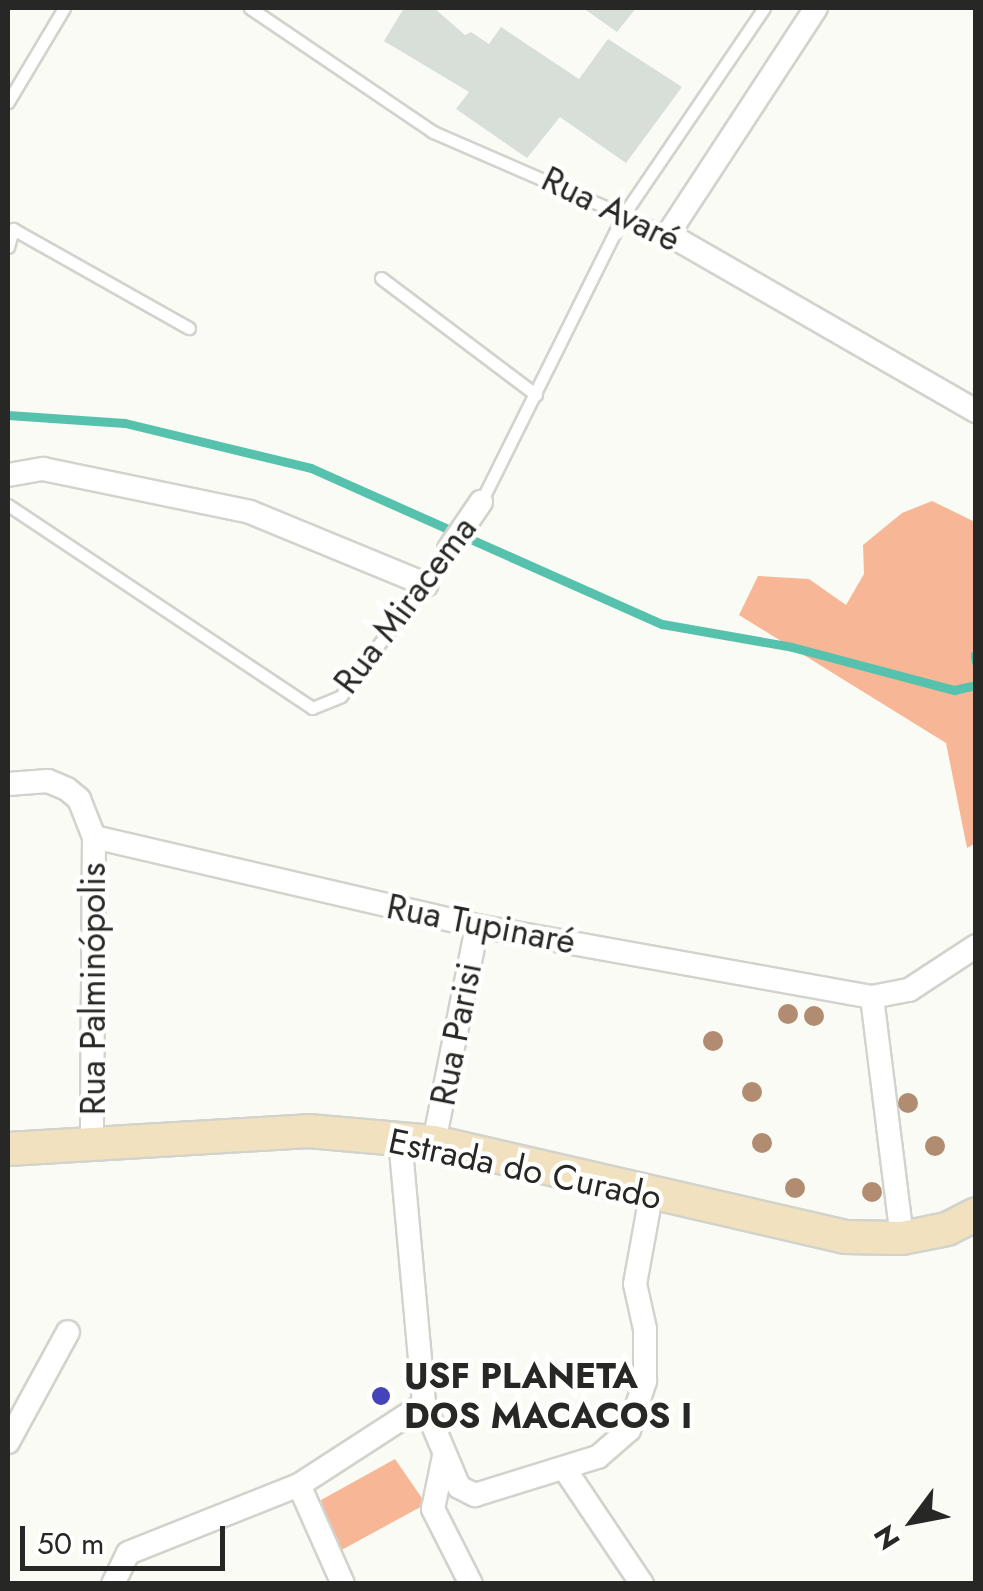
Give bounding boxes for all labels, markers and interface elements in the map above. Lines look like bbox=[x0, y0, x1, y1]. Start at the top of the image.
street label: Rua Avaré bbox=[535, 158, 687, 260]
street label: Rua Miracema bbox=[325, 508, 485, 702]
street label: Rua Palminópolis bbox=[72, 863, 114, 1115]
street label: Rua Tupinaré bbox=[383, 885, 579, 963]
street label: Rua Parisi bbox=[422, 959, 490, 1109]
street label: Estrada do Curado bbox=[385, 1120, 665, 1218]
place label: USF PLANETA DOS MACACOS I bbox=[404, 1355, 692, 1437]
marker: USF PLANETA DOS MACACOS I bbox=[368, 1383, 394, 1409]
north arrow bbox=[863, 1471, 963, 1571]
scale bar bbox=[25, 1506, 230, 1568]
text: N bbox=[864, 1517, 910, 1557]
text: 50 m bbox=[37, 1522, 104, 1565]

